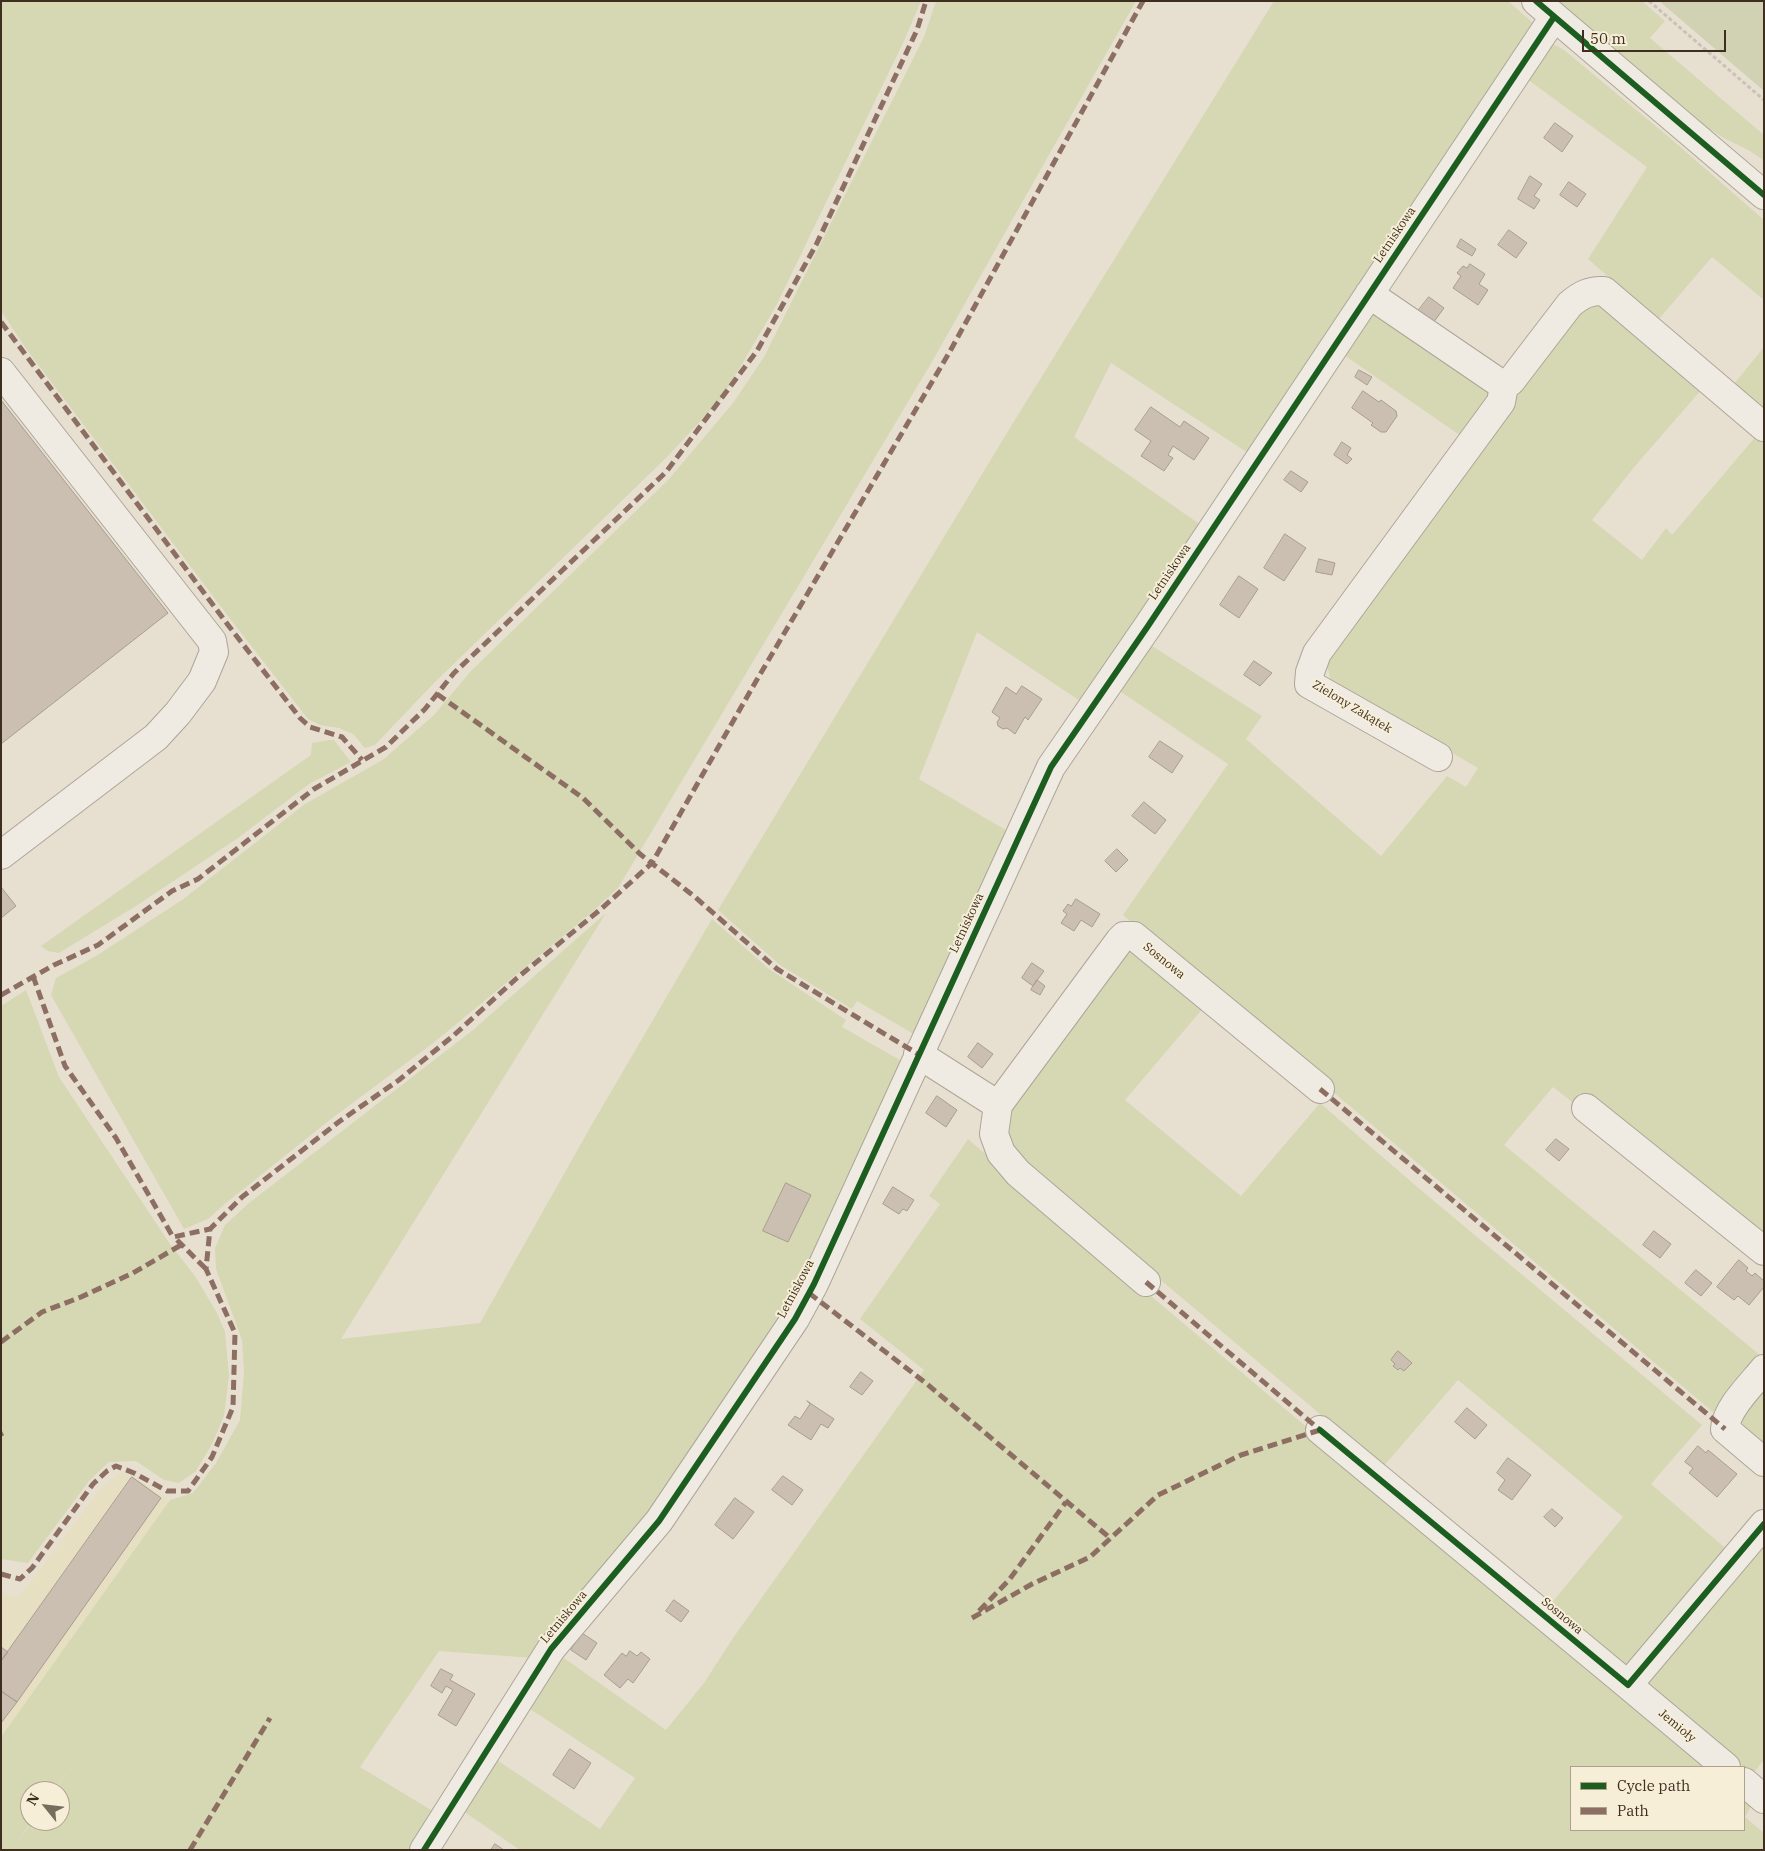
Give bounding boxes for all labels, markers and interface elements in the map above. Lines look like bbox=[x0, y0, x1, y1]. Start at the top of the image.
scale bar bbox=[1585, 20, 1729, 52]
text: 50 m bbox=[1590, 29, 1626, 48]
street label: Letniskowa bbox=[1371, 204, 1419, 266]
street label: Letniskowa bbox=[1146, 541, 1194, 603]
street label: Zielony Zakątek bbox=[1310, 678, 1394, 736]
street label: Letniskowa bbox=[947, 891, 987, 955]
street label: Sosnowa bbox=[1140, 940, 1188, 982]
street label: Letniskowa bbox=[775, 1257, 817, 1321]
street label: Letniskowa bbox=[538, 1588, 590, 1646]
street label: Sosnowa bbox=[1538, 1594, 1586, 1638]
street label: Jemioły bbox=[1656, 1706, 1698, 1746]
legend bbox=[1570, 1766, 1745, 1831]
text: Cycle path bbox=[1617, 1776, 1690, 1795]
north arrow bbox=[20, 1781, 70, 1831]
text: N bbox=[22, 1790, 43, 1808]
text: Path bbox=[1617, 1801, 1649, 1820]

